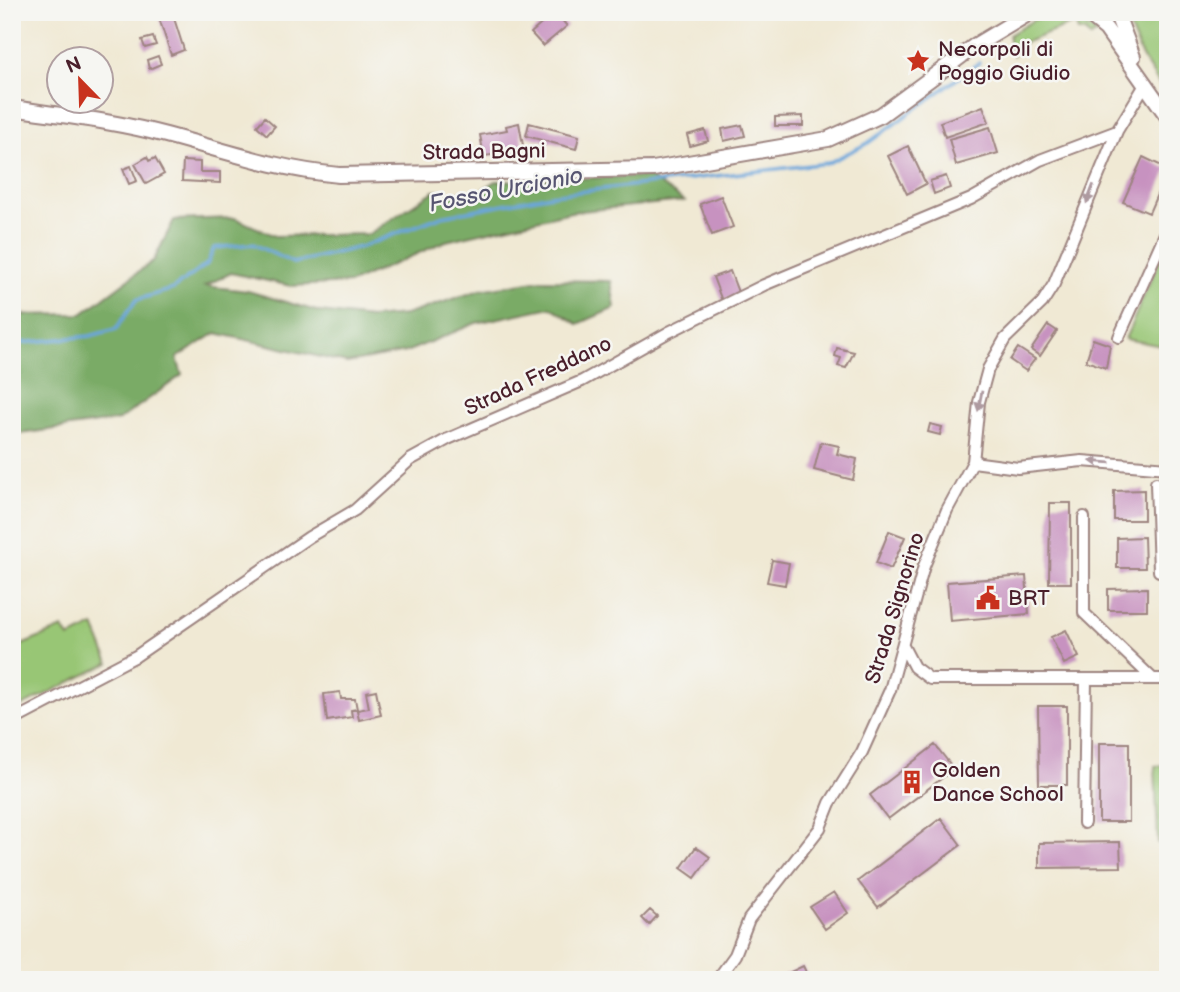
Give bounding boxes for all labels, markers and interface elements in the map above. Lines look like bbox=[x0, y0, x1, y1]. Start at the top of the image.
place label: Necorpoli di Poggio Giudio bbox=[938, 37, 1070, 86]
north arrow bbox=[46, 46, 116, 116]
place icon: Necorpoli di Poggio Giudio bbox=[904, 47, 932, 75]
text: N bbox=[63, 52, 85, 79]
street label: Strada Bagni bbox=[422, 138, 546, 166]
water label: Fosso Urcionio bbox=[427, 161, 585, 219]
one-way arrow bbox=[1084, 183, 1095, 204]
street label: Strada Freddano bbox=[460, 331, 616, 421]
one-way arrow bbox=[975, 390, 986, 412]
one-way arrow bbox=[1089, 456, 1111, 467]
street label: Strada Signorino bbox=[860, 529, 930, 687]
public building icon: BRT bbox=[974, 584, 1002, 612]
place label: BRT bbox=[1008, 586, 1050, 611]
place label: Golden Dance School bbox=[932, 758, 1064, 807]
building icon: Golden Dance School bbox=[898, 768, 926, 796]

